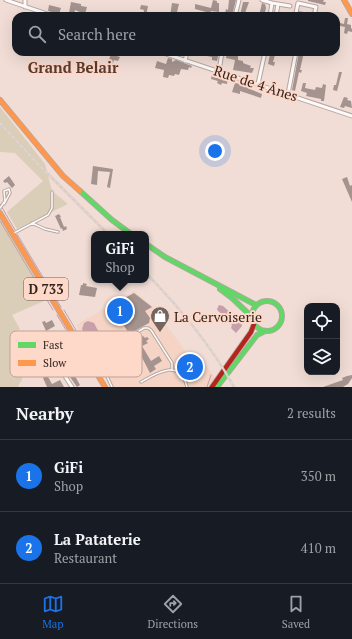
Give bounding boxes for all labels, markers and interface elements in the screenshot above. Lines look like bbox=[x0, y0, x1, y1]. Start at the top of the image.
search box bbox=[12, 12, 340, 56]
icon: search bbox=[26, 23, 48, 45]
text: Search here bbox=[58, 24, 136, 44]
district label: Grand Belair bbox=[28, 57, 119, 77]
street label: Rue de 4 Ânes bbox=[212, 60, 300, 106]
your location bbox=[205, 141, 225, 161]
popup bbox=[91, 231, 149, 283]
text: GiFi bbox=[105, 238, 135, 258]
text: Shop bbox=[105, 258, 135, 276]
road number: D 733 bbox=[24, 278, 68, 300]
pin: 1 bbox=[107, 296, 133, 326]
map controls bbox=[304, 303, 340, 375]
button: locate bbox=[304, 303, 340, 339]
shop icon: La Cervoiserie bbox=[149, 305, 171, 333]
place label: La Cervoiserie bbox=[174, 307, 262, 326]
legend bbox=[10, 331, 142, 377]
text: Fast bbox=[43, 338, 63, 352]
button: layers bbox=[304, 339, 340, 375]
pin: 2 bbox=[177, 352, 203, 382]
text: Slow bbox=[43, 356, 67, 370]
text: Nearby bbox=[16, 402, 74, 425]
text: 2 results bbox=[287, 404, 336, 422]
text: GiFi bbox=[54, 457, 83, 477]
text: 1 bbox=[25, 467, 33, 485]
text: 350 m bbox=[301, 467, 336, 485]
text: Shop bbox=[54, 477, 83, 495]
text: La Pataterie bbox=[54, 529, 141, 549]
text: 2 bbox=[25, 539, 33, 557]
text: 410 m bbox=[301, 539, 336, 557]
text: Restaurant bbox=[54, 549, 117, 567]
tab: Map bbox=[42, 593, 64, 631]
tab: Directions bbox=[147, 593, 198, 631]
tab: Saved bbox=[282, 593, 310, 631]

